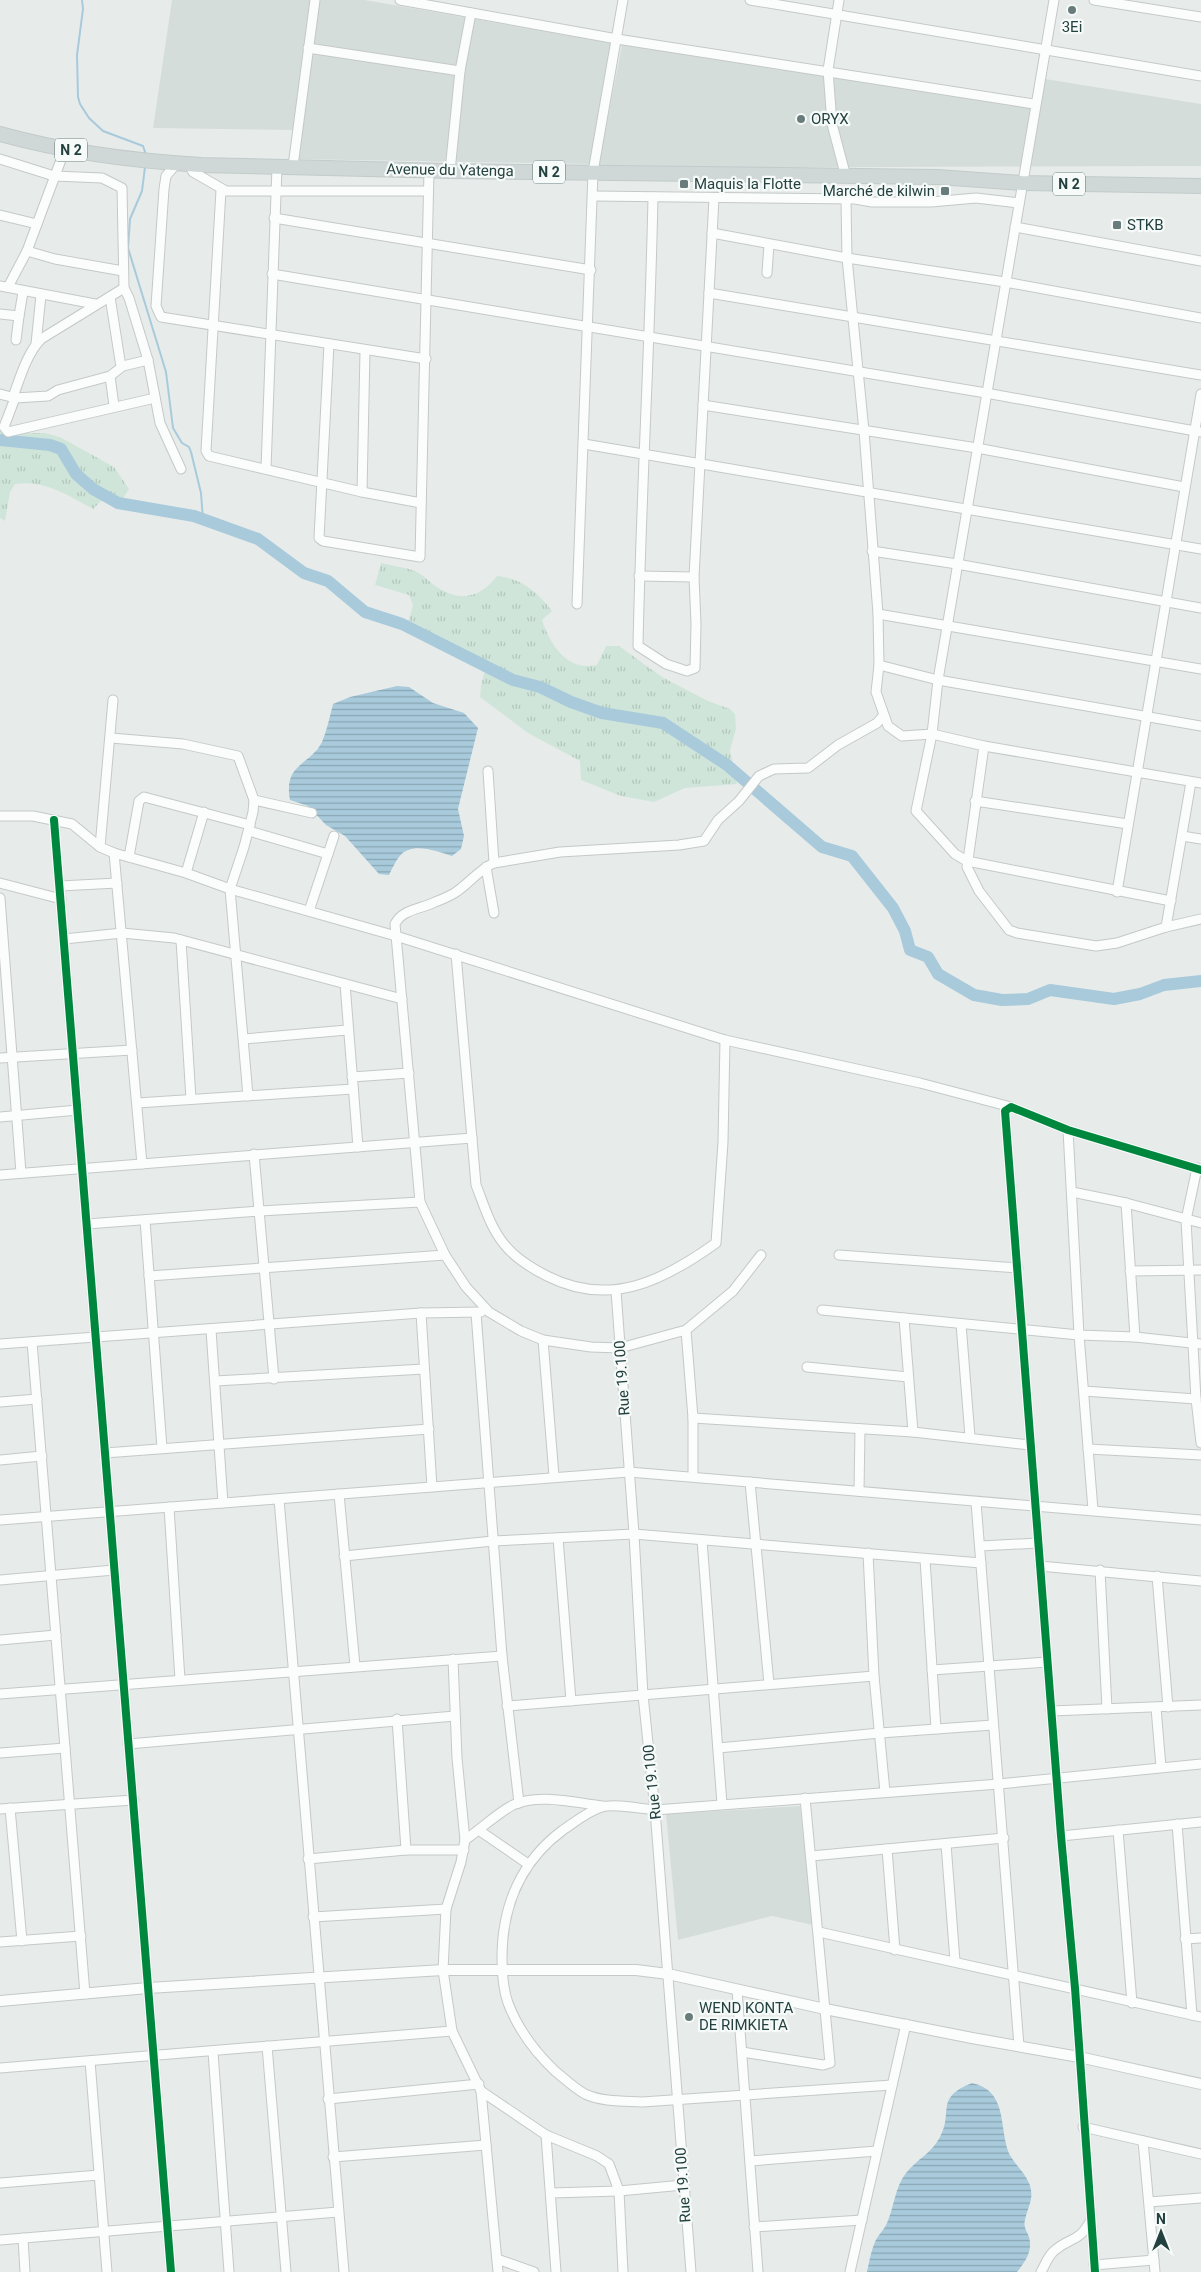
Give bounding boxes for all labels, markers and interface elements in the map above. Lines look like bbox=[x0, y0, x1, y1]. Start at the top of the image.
marker: 3Ei bbox=[1066, 4, 1078, 16]
place label: 3Ei bbox=[1062, 18, 1082, 36]
place label: ORYX bbox=[811, 110, 849, 128]
marker: ORYX bbox=[795, 113, 807, 125]
road number: N 2 bbox=[55, 138, 87, 162]
street label: Avenue du Yatenga bbox=[386, 160, 514, 180]
road number: N 2 bbox=[533, 160, 565, 183]
road number: N 2 bbox=[1053, 172, 1085, 195]
place label: Maquis la Flotte bbox=[694, 175, 801, 193]
marker: Maquis la Flotte bbox=[678, 178, 690, 190]
place label: Marché de kilwin bbox=[823, 182, 935, 200]
marker: Marché de kilwin bbox=[939, 185, 951, 197]
place label: STKB bbox=[1127, 216, 1164, 234]
marker: STKB bbox=[1111, 219, 1123, 231]
street label: Rue 19.100 bbox=[610, 1340, 634, 1416]
street label: Rue 19.100 bbox=[639, 1744, 665, 1820]
place label: WEND KONTA DE RIMKIETA bbox=[699, 1999, 793, 2034]
marker: WEND KONTA DE RIMKIETA bbox=[683, 2011, 695, 2023]
street label: Rue 19.100 bbox=[671, 2147, 695, 2223]
north arrow bbox=[1136, 2207, 1186, 2257]
text: N bbox=[1156, 2211, 1166, 2227]

